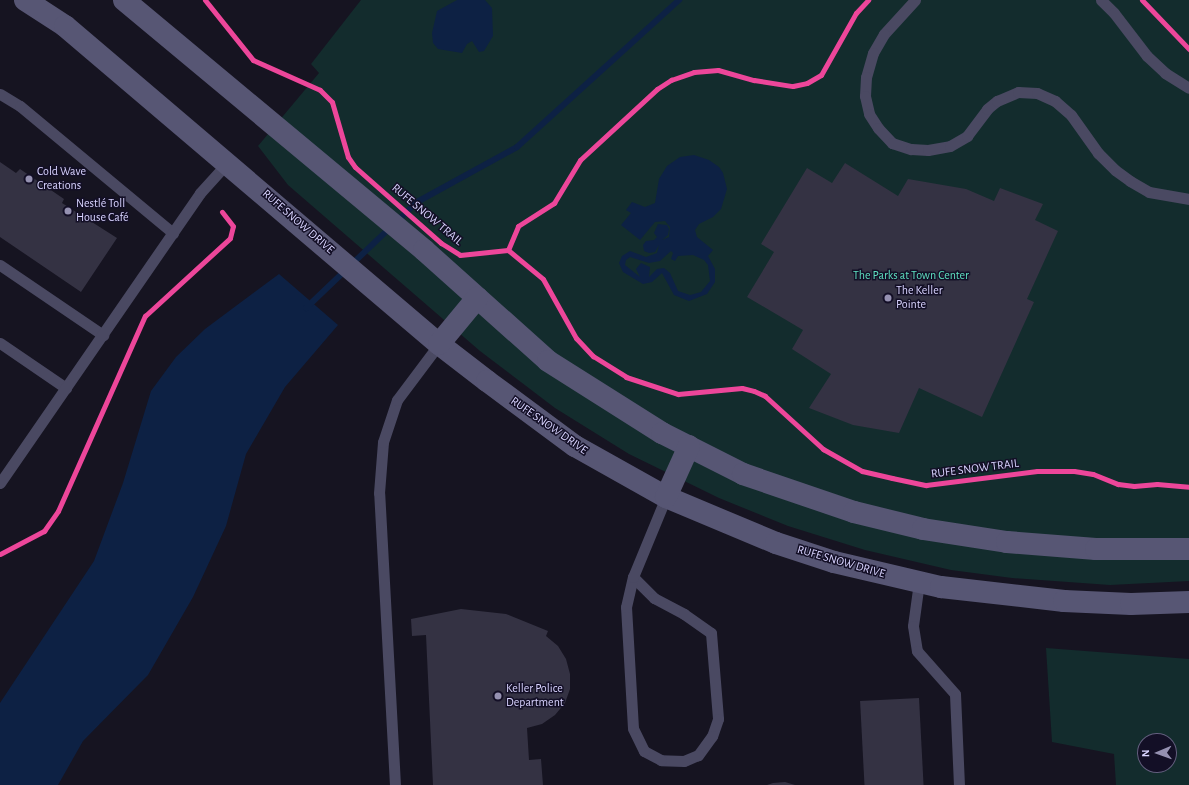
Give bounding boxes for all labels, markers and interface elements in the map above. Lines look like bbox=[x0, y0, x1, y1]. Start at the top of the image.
place label: Cold Wave Creations bbox=[37, 165, 86, 193]
marker: Cold Wave Creations bbox=[24, 174, 34, 184]
street label: RUFE SNOW TRAIL bbox=[389, 181, 465, 249]
street label: RUFE SNOW DRIVE bbox=[259, 187, 337, 257]
place label: Nestlé Toll House Café bbox=[76, 197, 129, 225]
marker: Nestlé Toll House Café bbox=[63, 206, 73, 216]
park label: The Parks at Town Center bbox=[853, 269, 969, 283]
place label: The Keller Pointe bbox=[896, 284, 943, 312]
marker: The Keller Pointe bbox=[883, 293, 893, 303]
street label: RUFE SNOW DRIVE bbox=[508, 394, 590, 458]
street label: RUFE SNOW TRAIL bbox=[930, 456, 1020, 482]
street label: RUFE SNOW DRIVE bbox=[795, 543, 887, 581]
place label: Keller Police Department bbox=[506, 682, 564, 710]
marker: Keller Police Department bbox=[493, 691, 503, 701]
north arrow bbox=[1137, 733, 1177, 773]
text: N bbox=[1140, 749, 1151, 757]

